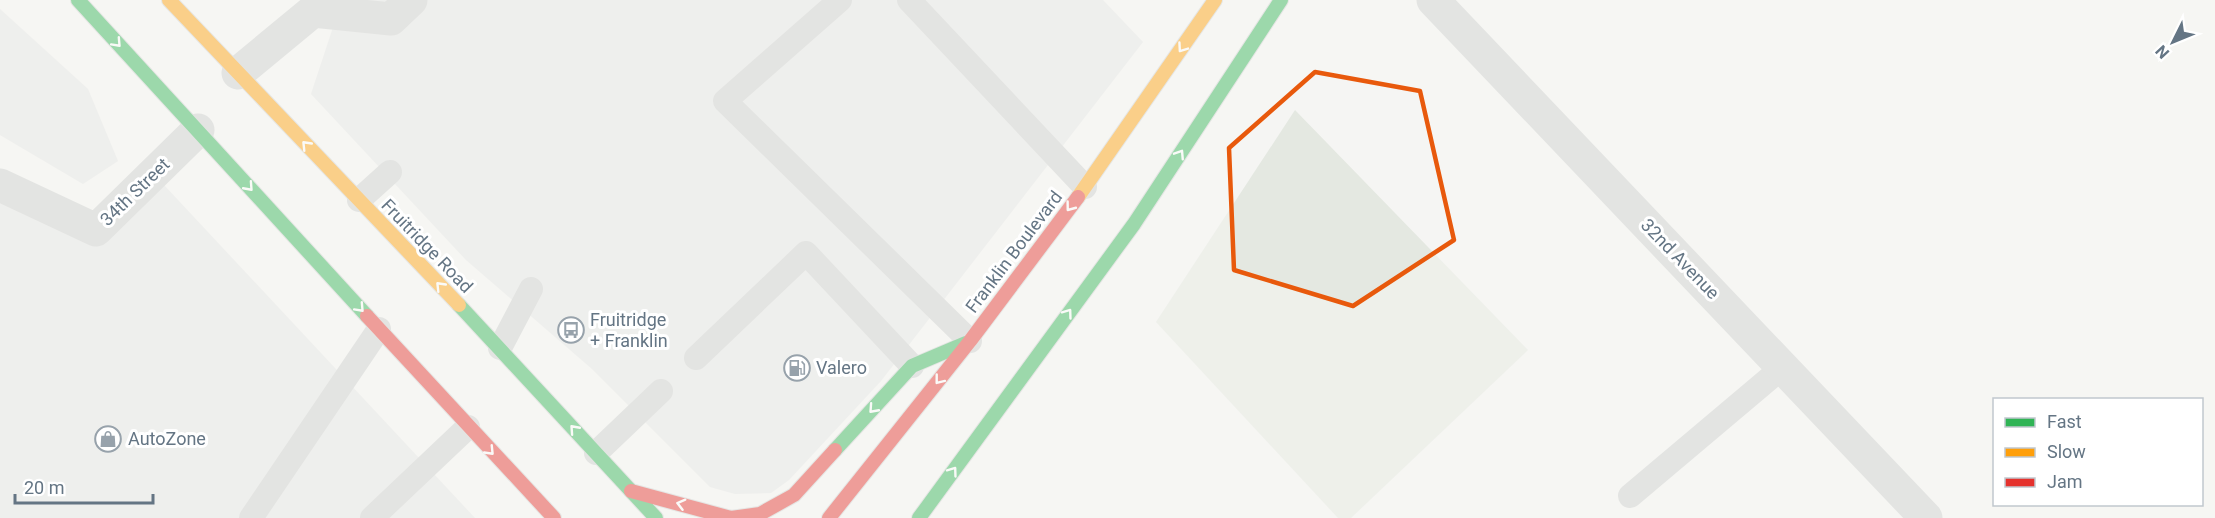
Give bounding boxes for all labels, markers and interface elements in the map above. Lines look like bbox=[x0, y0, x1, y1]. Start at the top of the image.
north arrow bbox=[2143, 12, 2203, 72]
one-way arrow bbox=[110, 36, 121, 47]
one-way arrow bbox=[1178, 41, 1189, 52]
text: N bbox=[2152, 41, 2173, 62]
one-way arrow bbox=[302, 141, 313, 151]
one-way arrow bbox=[1173, 149, 1184, 160]
street label: 34th Street bbox=[96, 153, 174, 230]
one-way arrow bbox=[242, 180, 253, 191]
street label: Franklin Boulevard bbox=[961, 187, 1066, 317]
street label: Fruitridge Road bbox=[377, 194, 477, 297]
one-way arrow bbox=[1066, 201, 1077, 212]
street label: 32nd Avenue bbox=[1637, 214, 1724, 303]
one-way arrow bbox=[437, 283, 448, 294]
one-way arrow bbox=[353, 302, 364, 312]
place label: Fruitridge + Franklin bbox=[590, 309, 668, 351]
one-way arrow bbox=[1061, 309, 1072, 320]
bus stop icon: Fruitridge + Franklin bbox=[556, 315, 586, 345]
fuel station icon: Valero bbox=[782, 353, 812, 383]
place label: Valero bbox=[816, 357, 867, 378]
one-way arrow bbox=[936, 373, 947, 384]
legend bbox=[1993, 398, 2203, 506]
one-way arrow bbox=[869, 402, 880, 413]
text: Fast bbox=[2047, 411, 2082, 432]
shop icon: AutoZone bbox=[93, 424, 123, 454]
one-way arrow bbox=[570, 425, 581, 436]
place label: AutoZone bbox=[128, 428, 206, 449]
text: Slow bbox=[2047, 441, 2086, 462]
one-way arrow bbox=[483, 443, 494, 454]
one-way arrow bbox=[946, 466, 957, 477]
scale bar bbox=[15, 467, 153, 505]
text: Jam bbox=[2047, 471, 2083, 492]
text: 20 m bbox=[24, 477, 64, 498]
one-way arrow bbox=[676, 499, 686, 511]

